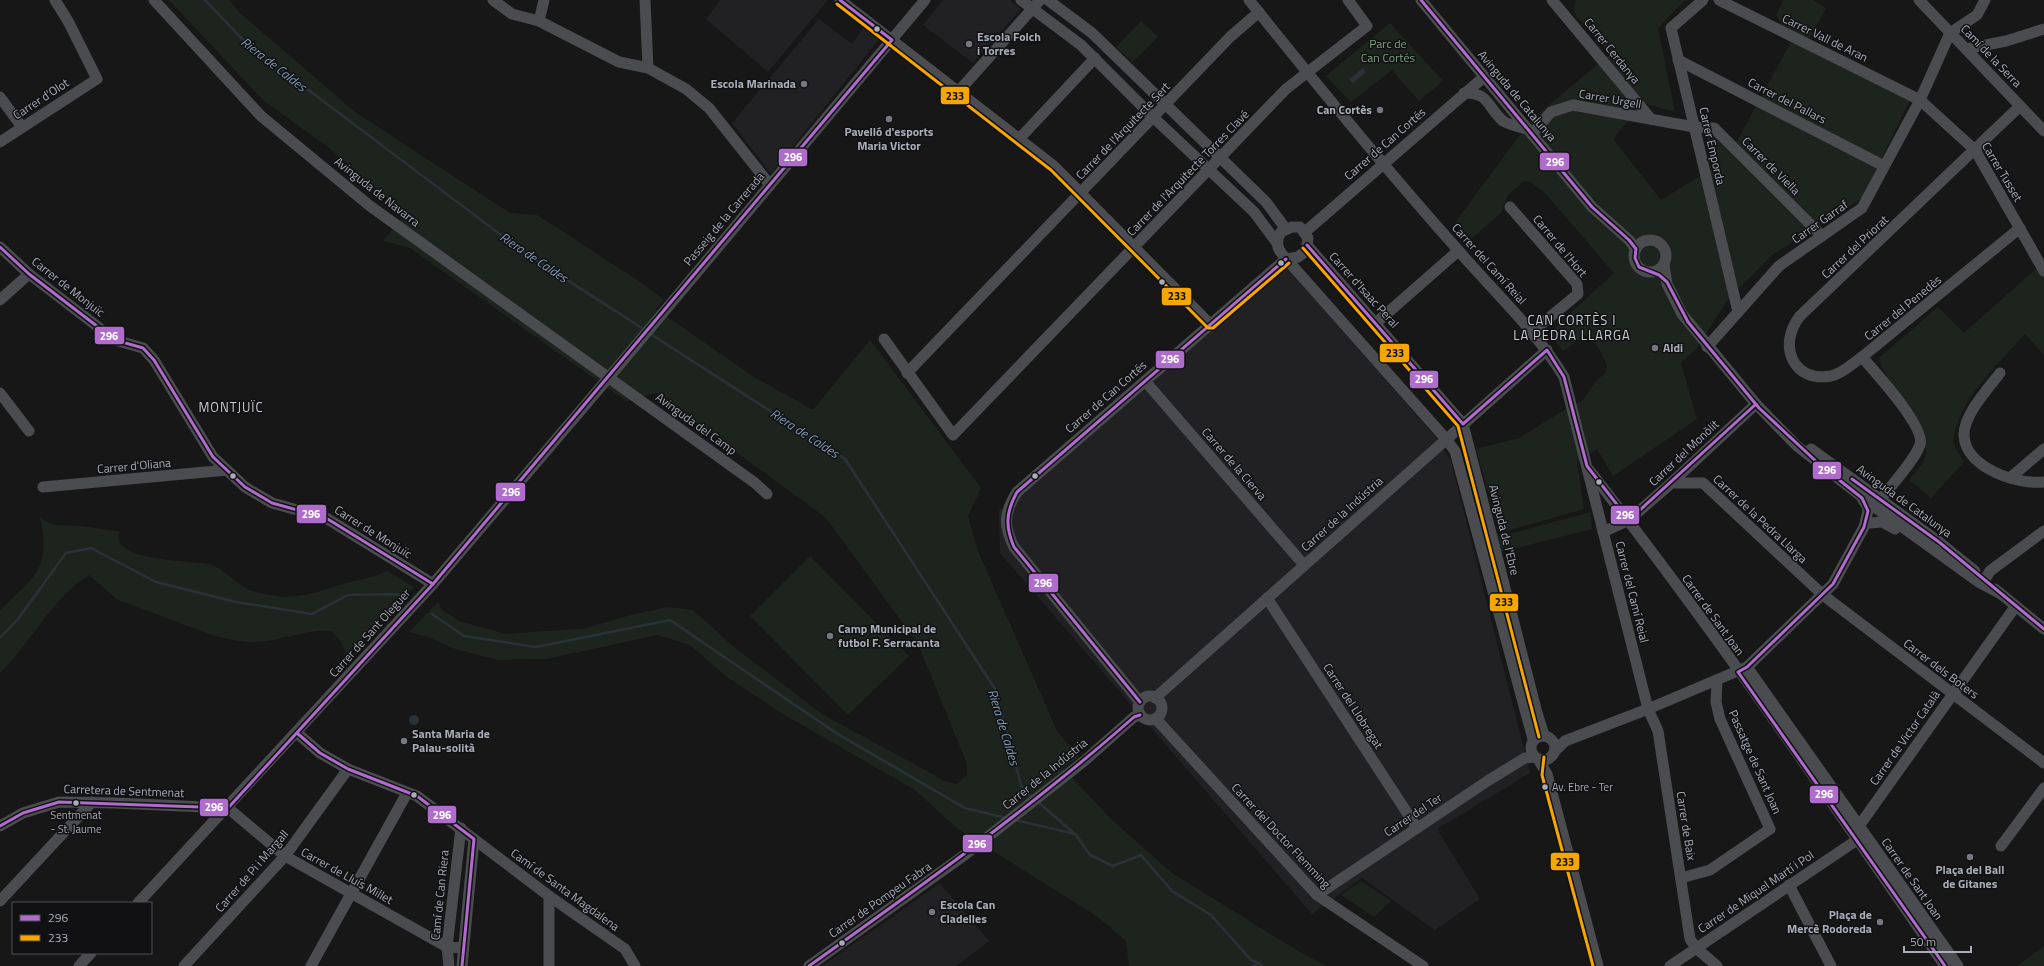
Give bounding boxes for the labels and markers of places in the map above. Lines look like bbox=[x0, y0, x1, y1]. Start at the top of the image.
unlabelled marker bbox=[872, 24, 882, 34]
place label: Escola Folch i Torres bbox=[977, 27, 1041, 60]
marker: Escola Folch i Torres bbox=[964, 39, 974, 49]
place label: Escola Marinada bbox=[711, 74, 796, 93]
marker: Escola Marinada bbox=[799, 79, 809, 89]
place label: Can Cortès bbox=[1317, 100, 1372, 119]
marker: Can Cortès bbox=[1375, 105, 1385, 115]
marker: Pavelló d'esports Maria Victor bbox=[884, 114, 894, 124]
place label: Pavelló d'esports Maria Victor bbox=[844, 122, 934, 155]
unlabelled marker bbox=[1276, 258, 1286, 268]
unlabelled marker bbox=[1157, 277, 1167, 287]
place label: Aldi bbox=[1663, 338, 1683, 357]
marker: Aldi bbox=[1650, 343, 1660, 353]
unlabelled marker bbox=[228, 471, 238, 481]
unlabelled marker bbox=[1030, 471, 1040, 481]
unlabelled marker bbox=[1594, 477, 1604, 487]
place label: Camp Municipal de futbol F. Serracanta bbox=[838, 619, 940, 652]
marker: Camp Municipal de futbol F. Serracanta bbox=[825, 631, 835, 641]
place label: Santa Maria de Palau-solità bbox=[412, 724, 490, 757]
marker: Santa Maria de Palau-solità bbox=[399, 736, 409, 746]
place label: Av. Ebre - Ter bbox=[1552, 779, 1613, 795]
marker: Av. Ebre - Ter bbox=[1540, 782, 1550, 792]
unlabelled marker bbox=[409, 790, 419, 800]
marker: Sentmenat - St. Jaume bbox=[71, 798, 81, 808]
place label: Sentmenat - St. Jaume bbox=[50, 807, 102, 837]
marker: Plaça del Ball de Gitanes bbox=[1965, 852, 1975, 862]
place label: Plaça del Ball de Gitanes bbox=[1935, 860, 2005, 893]
place label: Escola Can Cladelles bbox=[940, 895, 995, 928]
place label: Plaça de Mercè Rodoreda bbox=[1787, 905, 1872, 938]
marker: Escola Can Cladelles bbox=[927, 907, 937, 917]
marker: Plaça de Mercè Rodoreda bbox=[1875, 917, 1885, 927]
unlabelled marker bbox=[837, 938, 847, 948]

